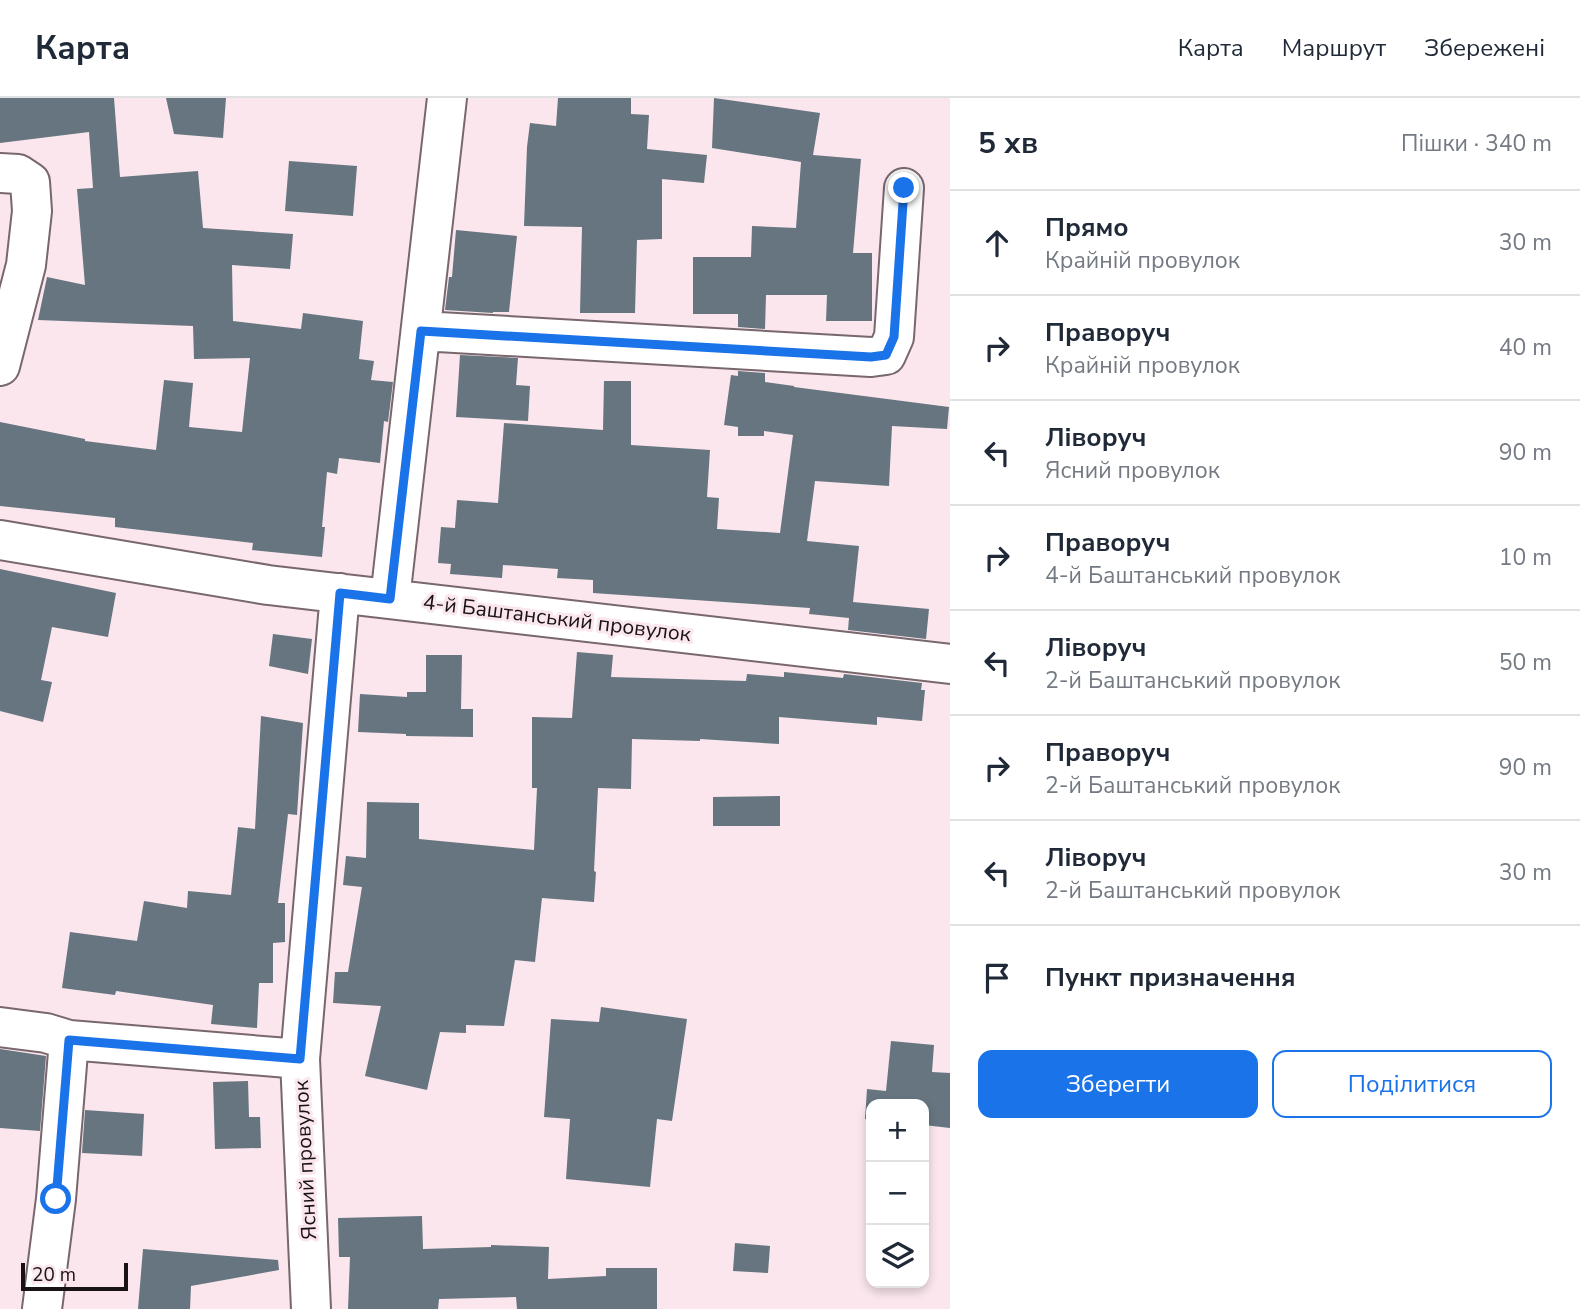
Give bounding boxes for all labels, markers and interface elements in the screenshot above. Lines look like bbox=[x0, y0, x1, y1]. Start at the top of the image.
text: Карта bbox=[35, 26, 130, 71]
text: Карта bbox=[1178, 32, 1244, 64]
text: Маршрут bbox=[1282, 32, 1386, 64]
text: Збережені bbox=[1424, 32, 1545, 64]
text: 5 хв bbox=[978, 123, 1038, 164]
text: Пішки · 340 m bbox=[1401, 128, 1552, 159]
route end bbox=[888, 172, 919, 203]
text: Прямо bbox=[1045, 210, 1129, 245]
icon: ahead bbox=[978, 224, 1016, 262]
text: 30 m bbox=[1499, 227, 1552, 258]
text: Крайній провулок bbox=[1045, 245, 1240, 276]
text: Праворуч bbox=[1045, 315, 1170, 350]
icon: right bbox=[978, 329, 1016, 367]
text: 40 m bbox=[1499, 332, 1552, 363]
text: Крайній провулок bbox=[1045, 350, 1240, 381]
text: Ліворуч bbox=[1045, 420, 1146, 455]
icon: left bbox=[978, 434, 1016, 472]
text: 90 m bbox=[1499, 437, 1552, 468]
text: Ясний провулок bbox=[1045, 455, 1220, 486]
text: Праворуч bbox=[1045, 525, 1170, 560]
icon: right bbox=[978, 539, 1016, 577]
text: 10 m bbox=[1499, 542, 1552, 573]
text: 4-й Баштанський провулок bbox=[1045, 560, 1340, 591]
street label: 4-й Баштанський провулок bbox=[421, 588, 694, 648]
text: Ліворуч bbox=[1045, 630, 1146, 665]
icon: left bbox=[978, 644, 1016, 682]
text: 50 m bbox=[1499, 647, 1552, 678]
text: 2-й Баштанський провулок bbox=[1045, 665, 1340, 696]
text: Праворуч bbox=[1045, 735, 1170, 770]
icon: right bbox=[978, 749, 1016, 787]
text: 90 m bbox=[1499, 752, 1552, 783]
text: 2-й Баштанський провулок bbox=[1045, 770, 1340, 801]
text: Ліворуч bbox=[1045, 840, 1146, 875]
icon: left bbox=[978, 854, 1016, 892]
text: 30 m bbox=[1499, 857, 1552, 888]
text: 2-й Баштанський провулок bbox=[1045, 875, 1340, 906]
icon: arrive bbox=[978, 959, 1016, 997]
text: Пункт призначення bbox=[1045, 960, 1296, 995]
button: Зберегти bbox=[978, 1050, 1258, 1118]
button: Поділитися bbox=[1272, 1050, 1552, 1118]
street label: Ясний провулок bbox=[287, 1079, 323, 1240]
map controls bbox=[866, 1099, 929, 1288]
button: + bbox=[866, 1099, 929, 1162]
button: − bbox=[866, 1162, 929, 1225]
route start bbox=[40, 1183, 71, 1214]
button: layers bbox=[866, 1225, 929, 1288]
scale bar bbox=[21, 1260, 128, 1292]
text: 20 m bbox=[32, 1262, 76, 1288]

